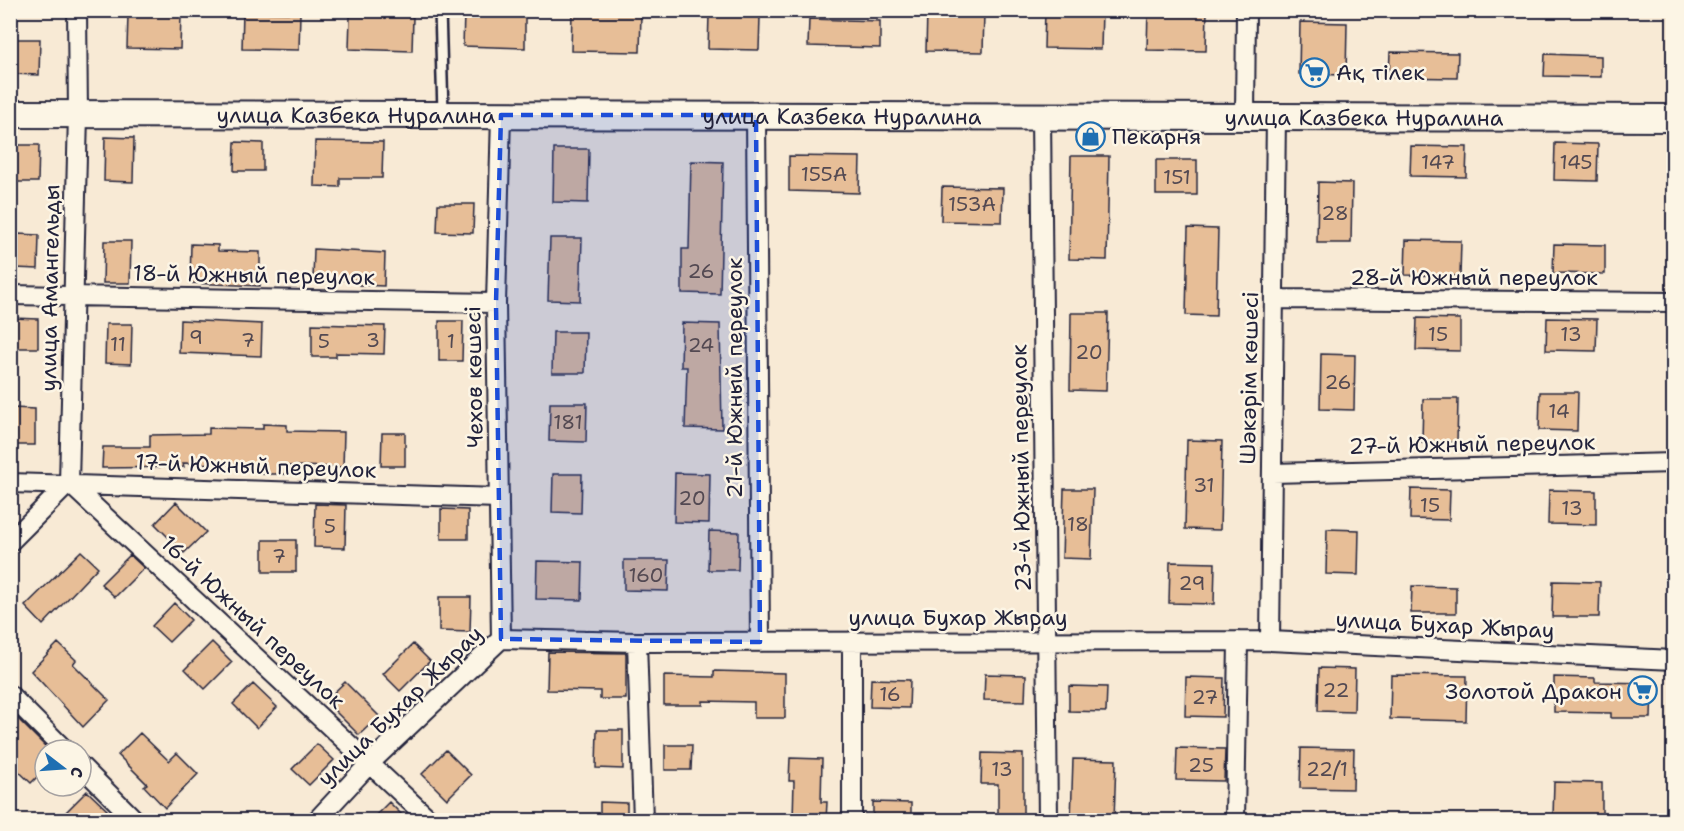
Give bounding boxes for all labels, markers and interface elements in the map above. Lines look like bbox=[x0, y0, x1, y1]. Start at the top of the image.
supermarket icon: Ақ тілек bbox=[1299, 56, 1331, 88]
place label: Ақ тілек bbox=[1336, 58, 1425, 87]
street label: улица Казбека Нуралина bbox=[217, 100, 496, 130]
street label: улица Казбека Нуралина bbox=[703, 101, 982, 131]
street label: улица Казбека Нуралина bbox=[1225, 102, 1504, 132]
shop icon: Пекарня bbox=[1075, 120, 1107, 152]
place label: Пекарня bbox=[1112, 122, 1201, 151]
house number: 147 bbox=[1421, 149, 1455, 175]
house number: 145 bbox=[1559, 149, 1593, 175]
house number: 155А bbox=[801, 161, 847, 187]
house number: 151 bbox=[1163, 164, 1191, 190]
street label: улица Амангельды bbox=[34, 184, 66, 392]
house number: 153А bbox=[948, 191, 996, 217]
house number: 28 bbox=[1321, 200, 1349, 226]
street label: 21-й Южный переулок bbox=[720, 257, 749, 499]
street label: 18-й Южный переулок bbox=[133, 258, 376, 292]
house number: 26 bbox=[687, 258, 715, 284]
street label: 28-й Южный переулок bbox=[1350, 263, 1598, 292]
street label: Шәкәрім көшесі bbox=[1233, 291, 1265, 465]
street label: Чехов көшесі bbox=[458, 306, 490, 448]
house number: 15 bbox=[1428, 321, 1448, 347]
house number: 13 bbox=[1560, 321, 1582, 347]
house number: 9 bbox=[189, 324, 203, 350]
house number: 7 bbox=[241, 327, 255, 353]
house number: 3 bbox=[366, 327, 380, 353]
house number: 5 bbox=[318, 328, 330, 354]
house number: 1 bbox=[447, 328, 455, 354]
house number: 11 bbox=[110, 331, 126, 357]
house number: 24 bbox=[688, 332, 714, 358]
house number: 20 bbox=[1075, 339, 1103, 365]
street label: 23-й Южный переулок bbox=[1004, 344, 1038, 592]
house number: 26 bbox=[1324, 369, 1352, 395]
house number: 14 bbox=[1548, 398, 1570, 424]
house number: 181 bbox=[553, 409, 583, 435]
street label: 27-й Южный переулок bbox=[1348, 427, 1596, 461]
street label: 17-й Южный переулок bbox=[135, 447, 377, 485]
house number: 31 bbox=[1193, 472, 1215, 498]
house number: 20 bbox=[678, 485, 706, 511]
house number: 15 bbox=[1420, 492, 1440, 518]
house number: 13 bbox=[1561, 495, 1583, 521]
house number: 18 bbox=[1067, 511, 1089, 537]
house number: 5 bbox=[324, 513, 336, 539]
street label: 16-й Южный переулок bbox=[155, 529, 352, 715]
house number: 7 bbox=[272, 543, 286, 569]
house number: 160 bbox=[628, 562, 664, 588]
house number: 29 bbox=[1179, 570, 1205, 596]
street label: улица Бухар Жырау bbox=[848, 603, 1068, 632]
street label: улица Бухар Жырау bbox=[1335, 605, 1555, 645]
street label: улица Бухар Жырау bbox=[311, 619, 489, 793]
supermarket icon: Золотой Дракон bbox=[1627, 675, 1659, 707]
house number: 22 bbox=[1323, 677, 1350, 703]
place label: Золотой Дракон bbox=[1445, 677, 1622, 706]
house number: 16 bbox=[879, 681, 901, 707]
house number: 27 bbox=[1192, 684, 1218, 710]
north arrow bbox=[33, 738, 93, 798]
house number: 25 bbox=[1188, 752, 1214, 778]
house number: 13 bbox=[991, 756, 1013, 782]
house number: 22/1 bbox=[1306, 756, 1348, 782]
text: С bbox=[65, 764, 88, 780]

